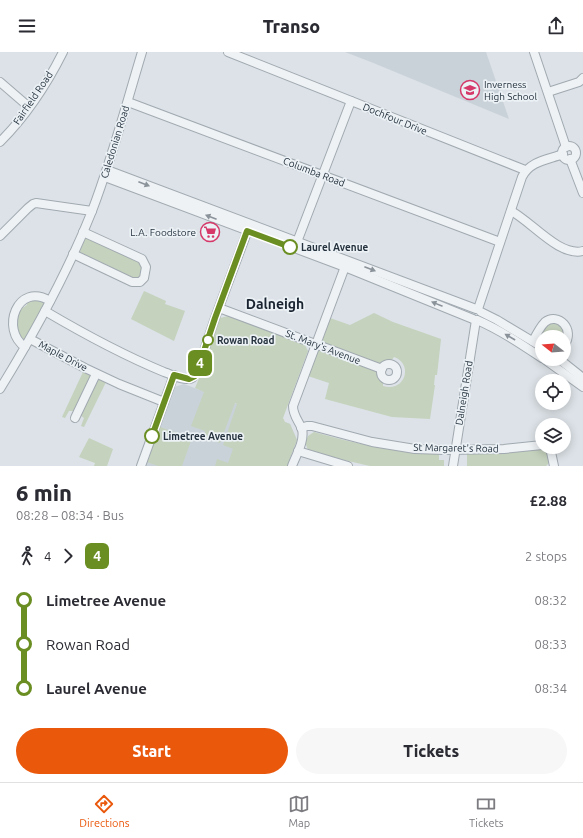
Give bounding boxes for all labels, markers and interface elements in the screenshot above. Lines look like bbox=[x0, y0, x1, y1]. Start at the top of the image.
icon: menu bbox=[16, 15, 38, 37]
icon: share bbox=[545, 15, 567, 37]
text: Transo bbox=[263, 16, 320, 36]
street label: Fairfield Road bbox=[11, 69, 55, 127]
school or university icon: Inverness High School bbox=[459, 79, 481, 101]
place label: Inverness High School bbox=[484, 79, 537, 102]
street label: Dochfour Drive bbox=[361, 101, 429, 137]
street label: Caledonian Road bbox=[99, 104, 131, 180]
street label: Columba Road bbox=[282, 155, 347, 189]
one-way arrow bbox=[138, 181, 150, 187]
one-way arrow bbox=[204, 213, 216, 219]
supermarket icon: L.A. Foodstore bbox=[199, 221, 221, 243]
place label: L.A. Foodstore bbox=[130, 227, 196, 238]
marker: Laurel Avenue bbox=[282, 239, 298, 255]
place label: Laurel Avenue bbox=[301, 242, 368, 253]
one-way arrow bbox=[365, 266, 377, 272]
district label: Dalneigh bbox=[246, 296, 304, 312]
one-way arrow bbox=[430, 301, 442, 307]
street label: St. Mary's Avenue bbox=[284, 328, 362, 366]
north arrow bbox=[535, 330, 571, 366]
map controls bbox=[535, 330, 571, 454]
one-way arrow bbox=[504, 333, 516, 340]
marker: Rowan Road bbox=[202, 334, 214, 346]
place label: Rowan Road bbox=[217, 335, 275, 346]
street label: Maple Drive bbox=[37, 339, 89, 373]
line badge: 4 bbox=[187, 350, 213, 376]
text: 4 bbox=[196, 355, 204, 371]
street label: Dalneigh Road bbox=[453, 360, 475, 426]
button: locate bbox=[535, 374, 571, 410]
button: layers bbox=[535, 418, 571, 454]
marker: Limetree Avenue bbox=[144, 428, 160, 444]
place label: Limetree Avenue bbox=[163, 431, 243, 442]
street label: St Margaret's Road bbox=[413, 442, 499, 454]
text: 6 min bbox=[16, 480, 72, 505]
text: £2.88 bbox=[529, 492, 567, 509]
text: 08:28 – 08:34 · Bus bbox=[16, 508, 124, 522]
icon: walk bbox=[16, 545, 38, 567]
icon: forward bbox=[57, 545, 79, 567]
text: 4 bbox=[93, 548, 101, 564]
text: 4 bbox=[44, 549, 51, 563]
text: 2 stops bbox=[525, 549, 567, 563]
text: Limetree Avenue bbox=[46, 592, 166, 609]
text: 08:32 bbox=[534, 593, 567, 607]
text: Rowan Road bbox=[46, 636, 130, 653]
text: 08:33 bbox=[534, 637, 567, 651]
text: Laurel Avenue bbox=[46, 680, 147, 697]
text: 08:34 bbox=[534, 681, 567, 695]
button: Start bbox=[16, 728, 288, 774]
button: Tickets bbox=[296, 728, 567, 774]
tab: Directions bbox=[79, 793, 130, 829]
tab: Map bbox=[288, 793, 310, 829]
tab: Tickets bbox=[469, 793, 504, 829]

